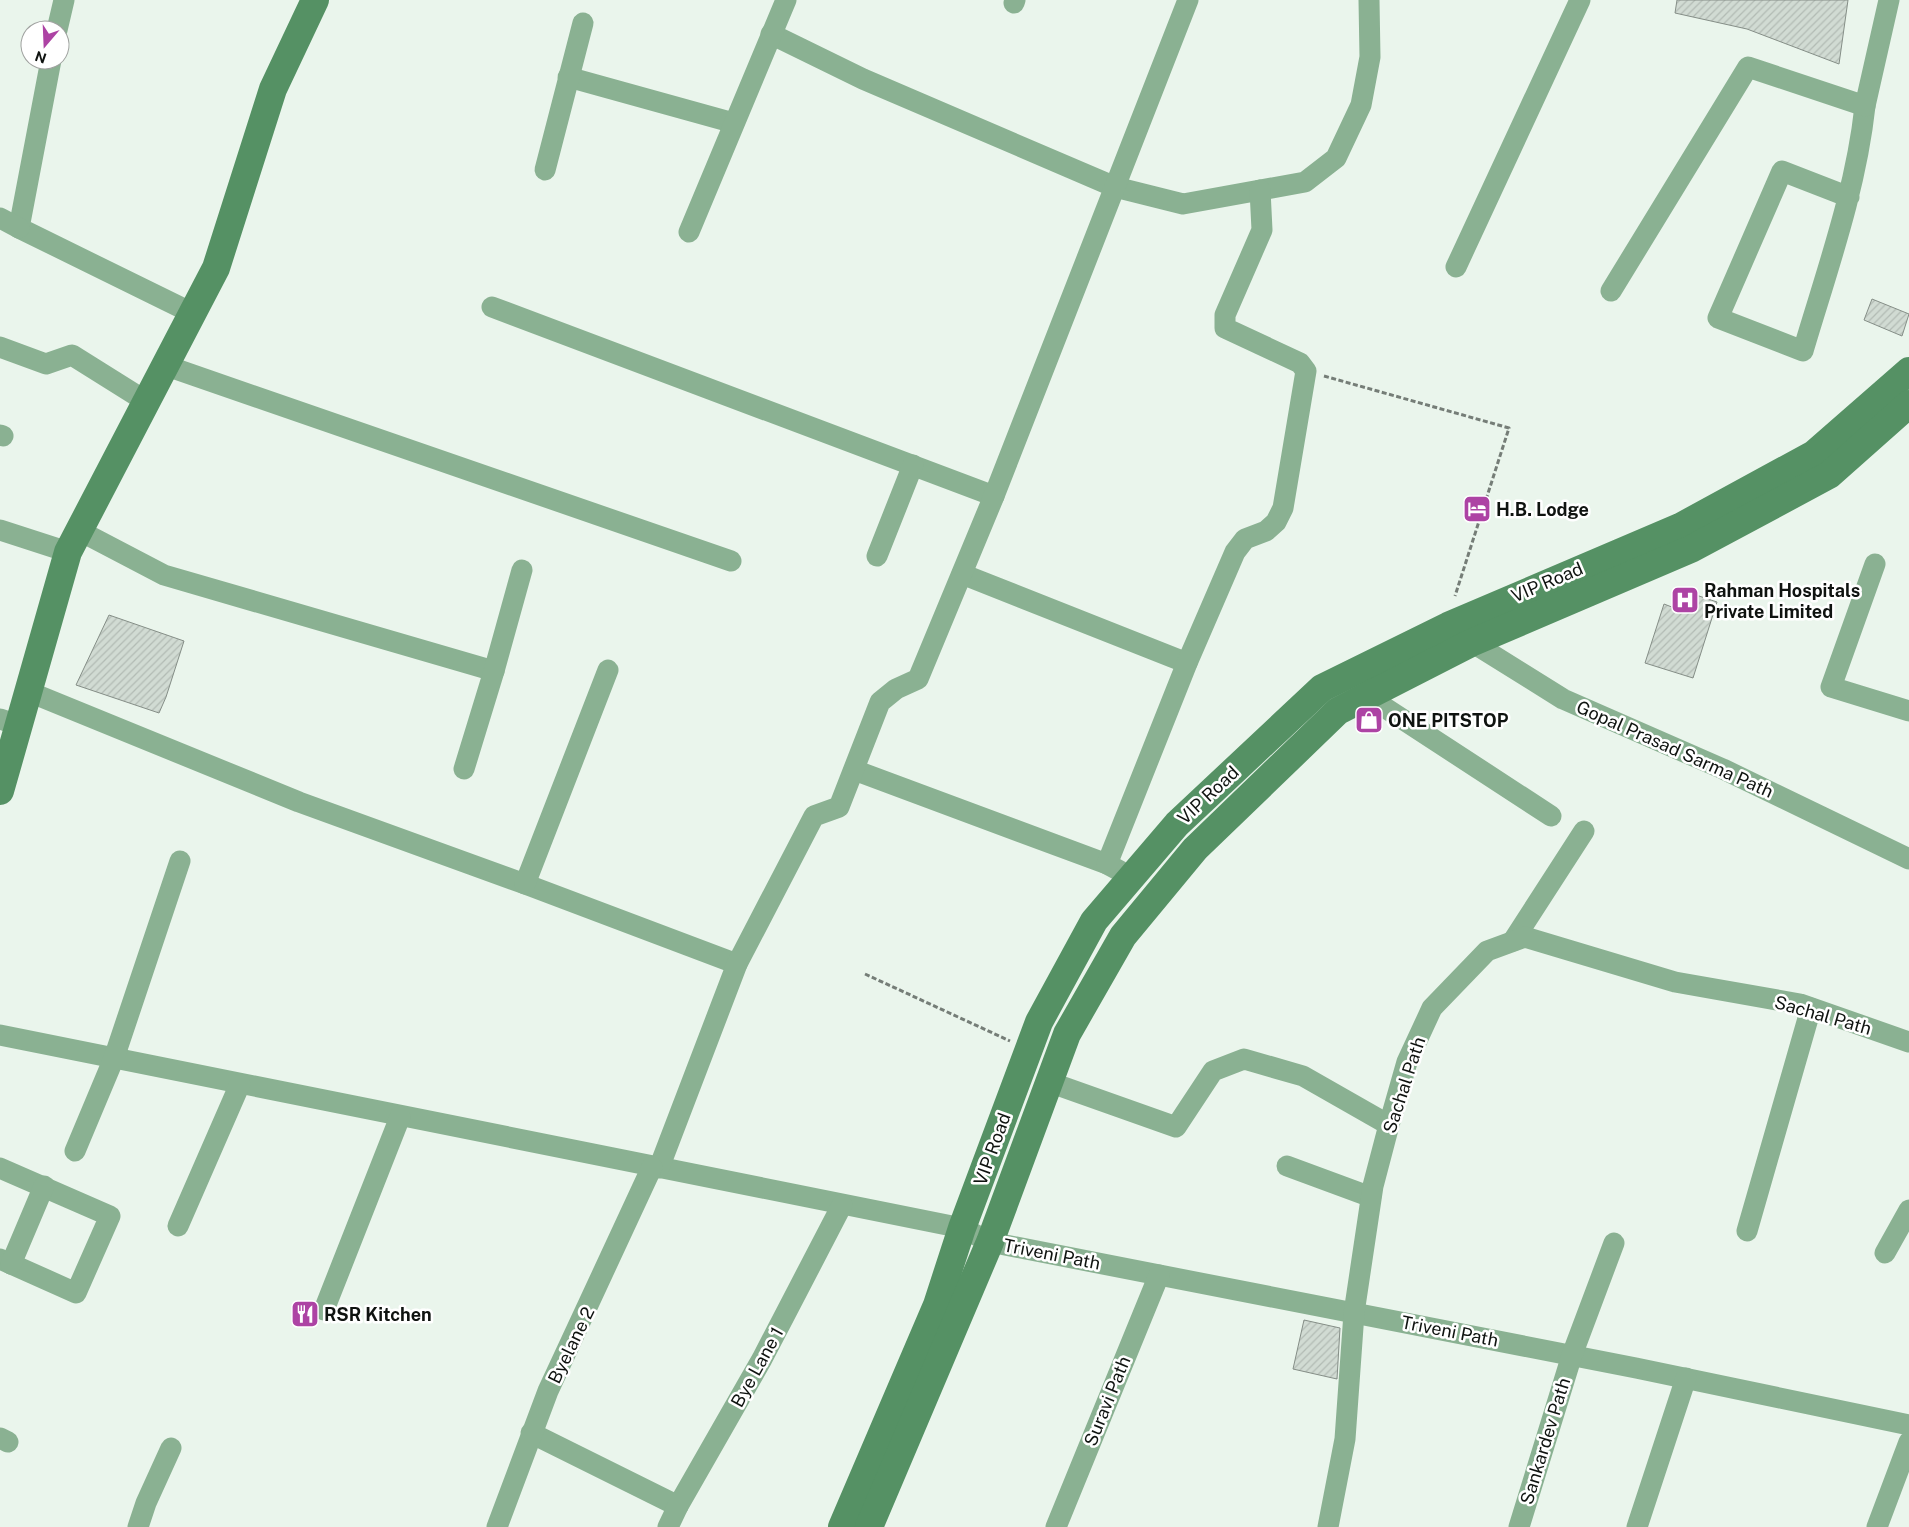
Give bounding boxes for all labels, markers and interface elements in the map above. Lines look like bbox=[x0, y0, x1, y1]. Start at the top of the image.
north arrow bbox=[20, 20, 70, 70]
text: N bbox=[33, 48, 49, 67]
hotel icon: H.B. Lodge bbox=[1462, 494, 1492, 524]
place label: H.B. Lodge bbox=[1496, 499, 1589, 520]
street label: VIP Road bbox=[1508, 558, 1586, 606]
place label: Rahman Hospitals Private Limited bbox=[1704, 580, 1860, 622]
hospital icon: Rahman Hospitals Private Limited bbox=[1670, 585, 1700, 615]
street label: Gopal Prasad Sarma Path bbox=[1573, 696, 1777, 802]
shop icon: ONE PITSTOP bbox=[1354, 705, 1384, 735]
place label: ONE PITSTOP bbox=[1388, 710, 1509, 731]
street label: VIP Road bbox=[1173, 762, 1243, 828]
street label: Sachal Path bbox=[1772, 991, 1874, 1039]
street label: Sachal Path bbox=[1379, 1034, 1429, 1136]
street label: VIP Road bbox=[969, 1110, 1015, 1188]
street label: Triveni Path bbox=[1002, 1234, 1102, 1274]
restaurant icon: RSR Kitchen bbox=[290, 1299, 320, 1329]
street label: Byelane 2 bbox=[543, 1303, 599, 1387]
place label: RSR Kitchen bbox=[324, 1304, 432, 1325]
street label: Triveni Path bbox=[1400, 1311, 1500, 1351]
street label: Bye Lane 1 bbox=[726, 1323, 788, 1411]
street label: Suravi Path bbox=[1079, 1353, 1135, 1449]
street label: Sankardev Path bbox=[1516, 1375, 1574, 1507]

